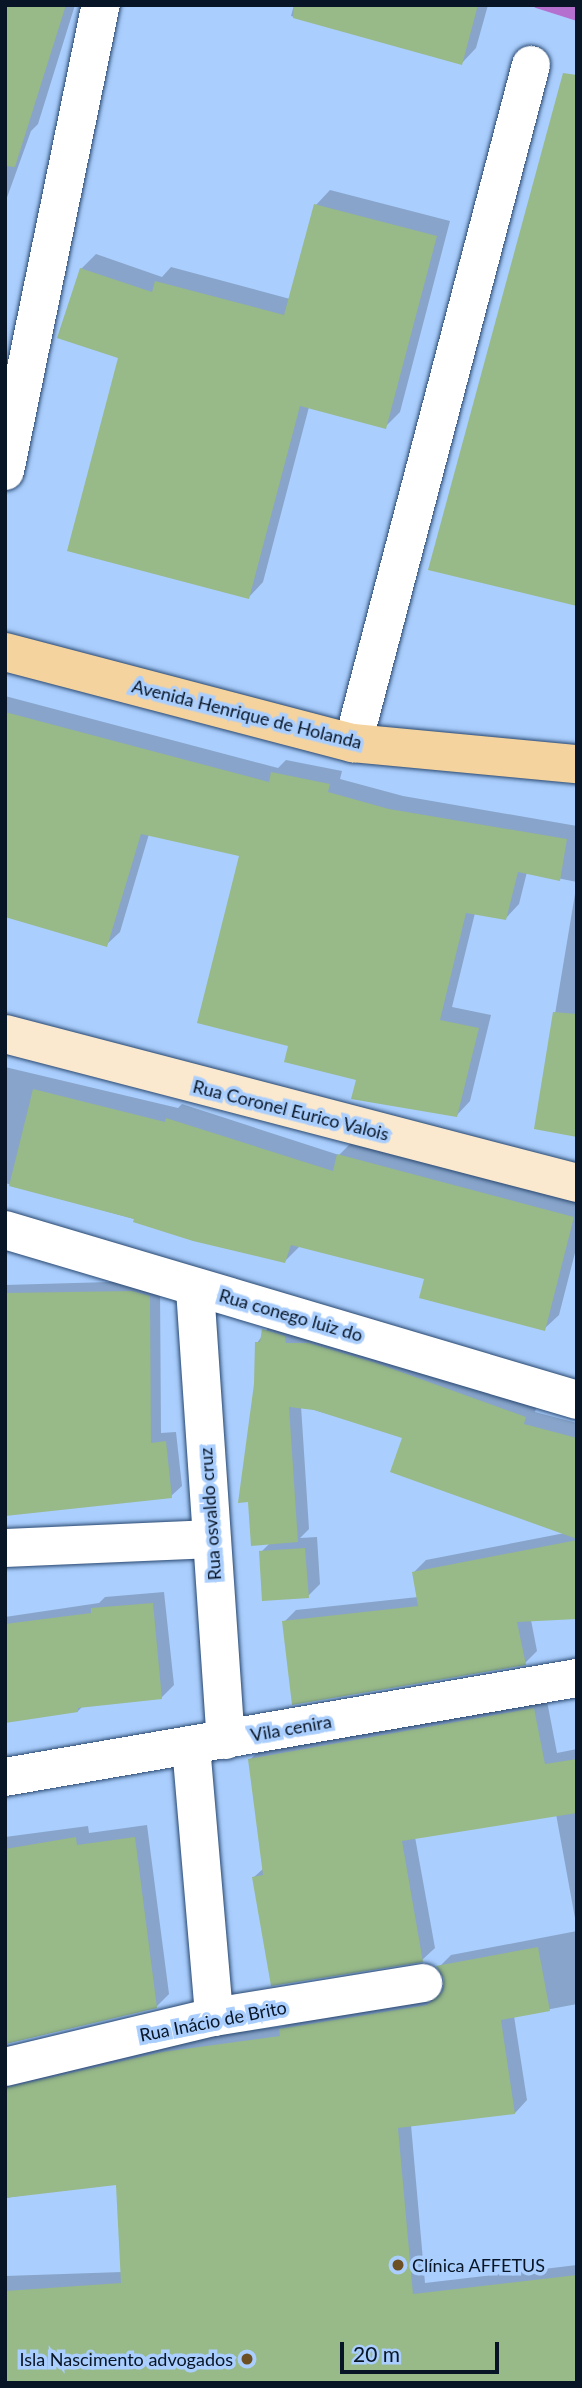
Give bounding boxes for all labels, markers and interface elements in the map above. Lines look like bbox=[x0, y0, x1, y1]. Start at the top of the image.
street label: Avenida Henrique de Holanda bbox=[130, 675, 364, 753]
street label: Rua Coronel Eurico Valois bbox=[190, 1075, 392, 1145]
street label: Rua conego luiz do bbox=[217, 1284, 365, 1346]
street label: Rua osvaldo cruz bbox=[195, 1447, 225, 1581]
street label: Vila cenira bbox=[249, 1710, 333, 1746]
street label: Rua Inácio de Brito bbox=[138, 1996, 288, 2046]
place label: Clínica AFFETUS bbox=[412, 2254, 546, 2276]
marker: Clínica AFFETUS bbox=[390, 2257, 406, 2273]
scale bar bbox=[344, 2328, 503, 2372]
text: 20 m bbox=[353, 2341, 400, 2366]
place label: Isla Nascimento advogados bbox=[19, 2348, 233, 2370]
marker: Isla Nascimento advogados bbox=[239, 2351, 255, 2367]

